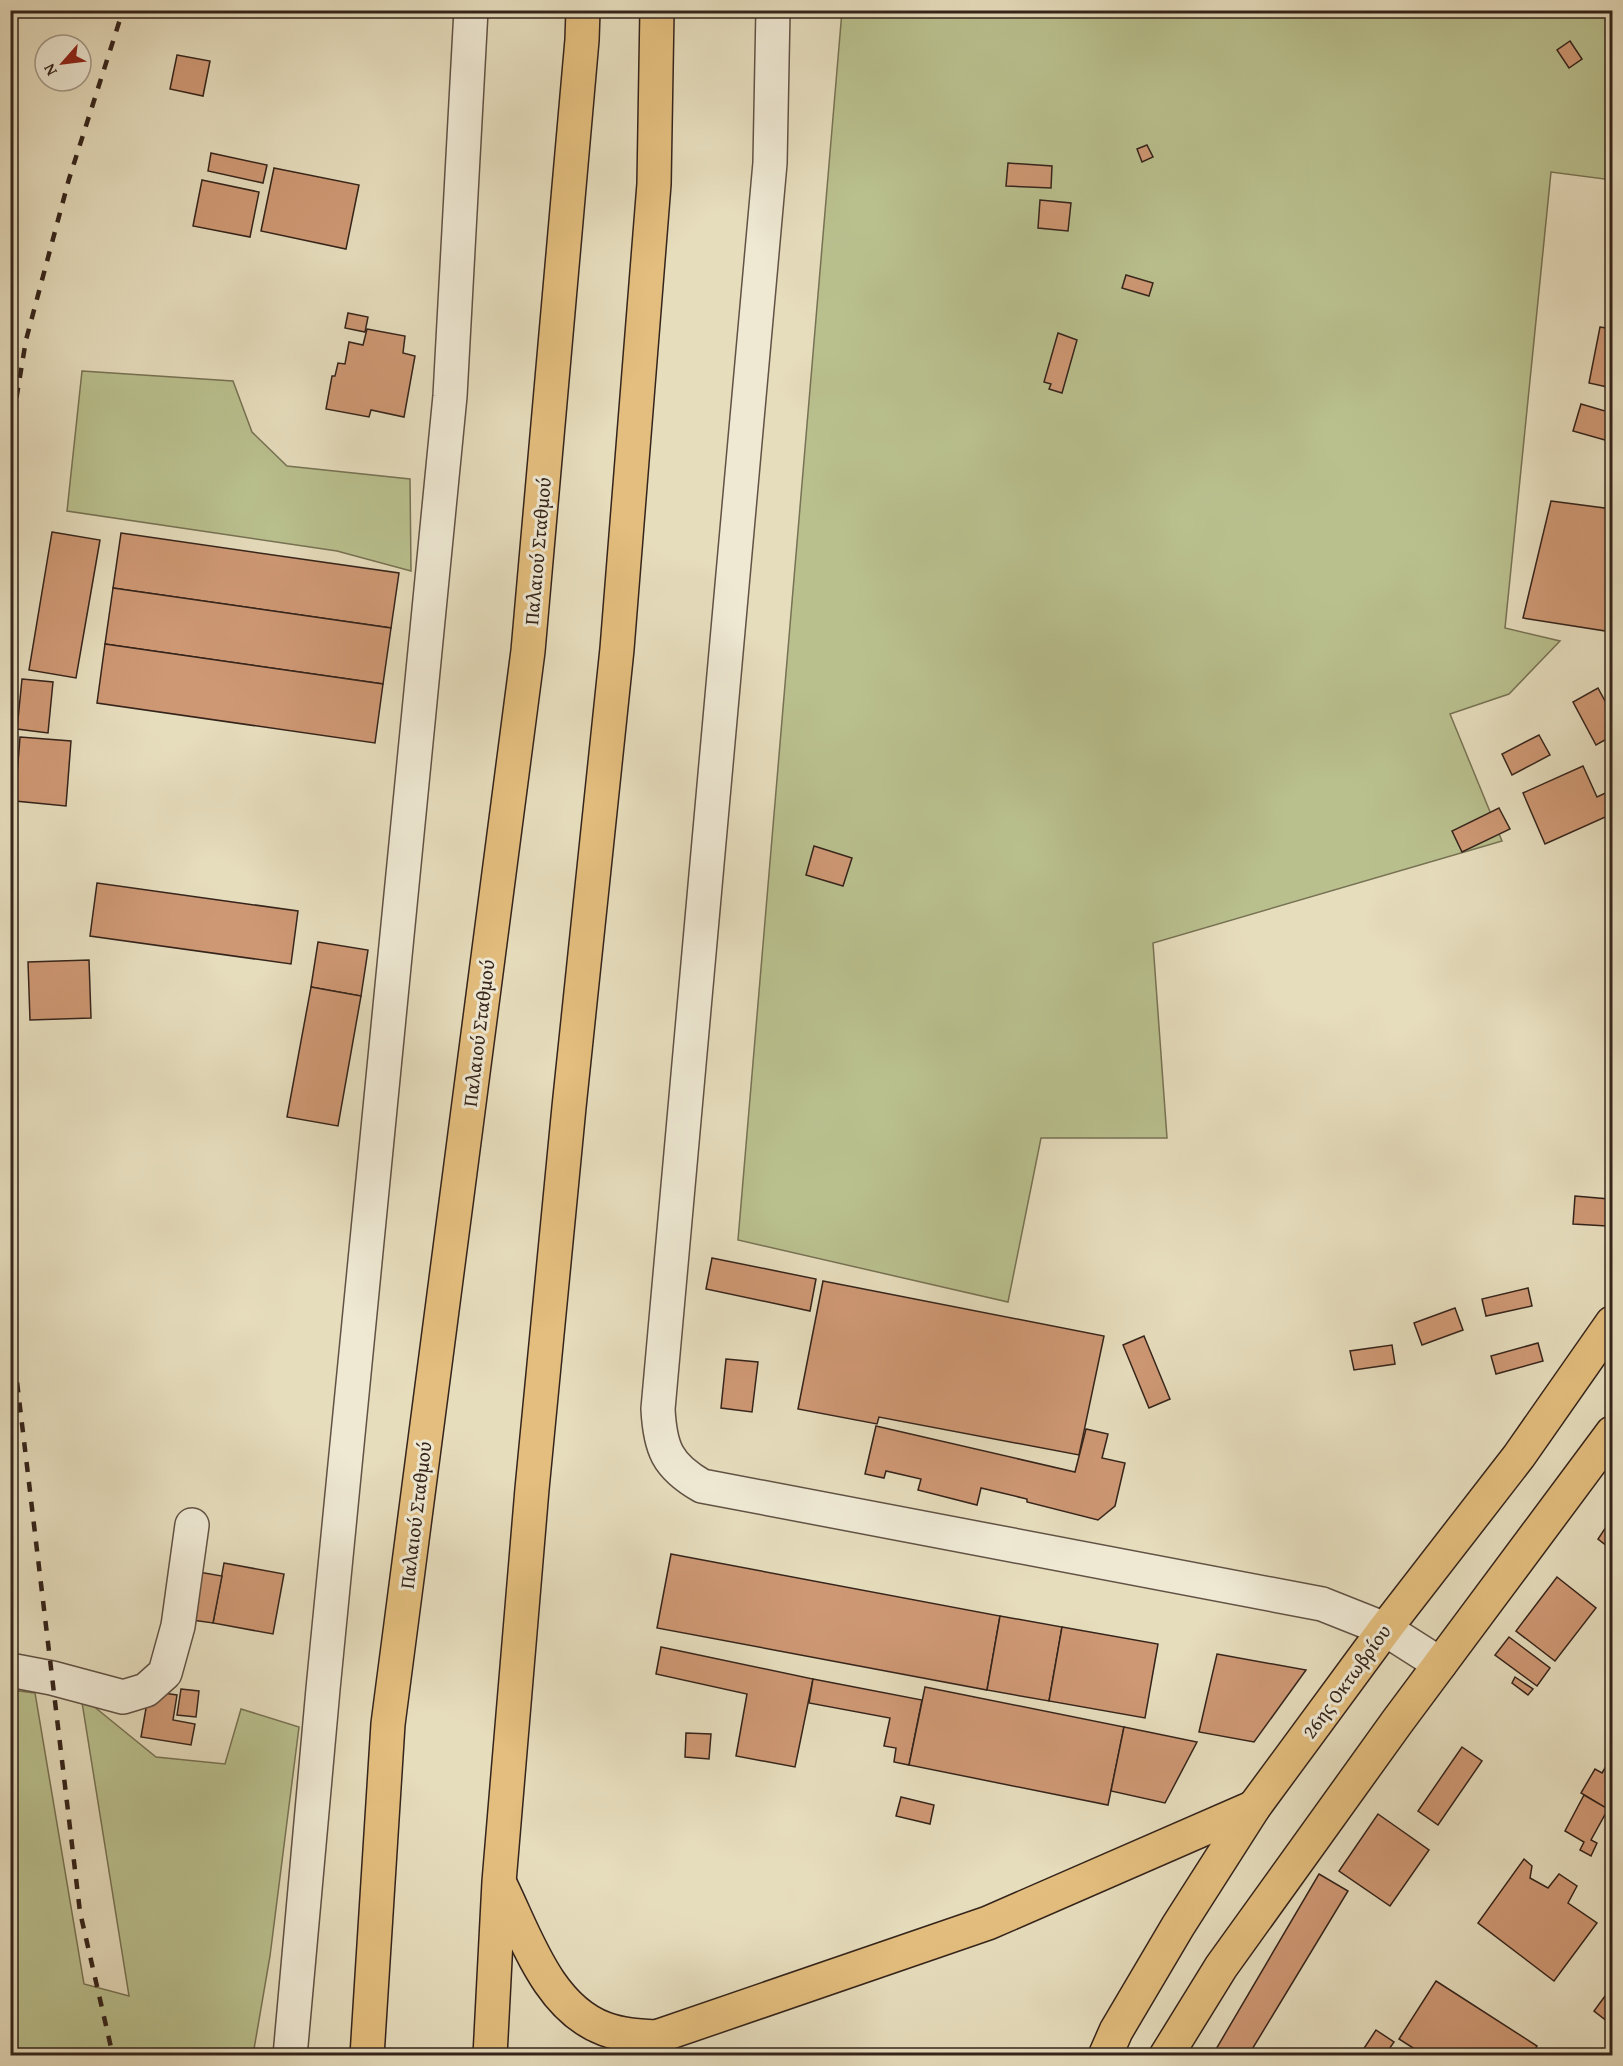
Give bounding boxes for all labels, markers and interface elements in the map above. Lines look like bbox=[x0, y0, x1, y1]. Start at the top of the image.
north arrow bbox=[33, 33, 93, 93]
text: N bbox=[37, 59, 63, 80]
street label: Παλαιού Σταθμού bbox=[516, 476, 558, 626]
street label: Παλαιού Σταθμού bbox=[455, 958, 501, 1108]
street label: Παλαιού Σταθμού bbox=[392, 1440, 438, 1590]
street label: 26ης Οκτωβρίου bbox=[1295, 1618, 1397, 1744]

